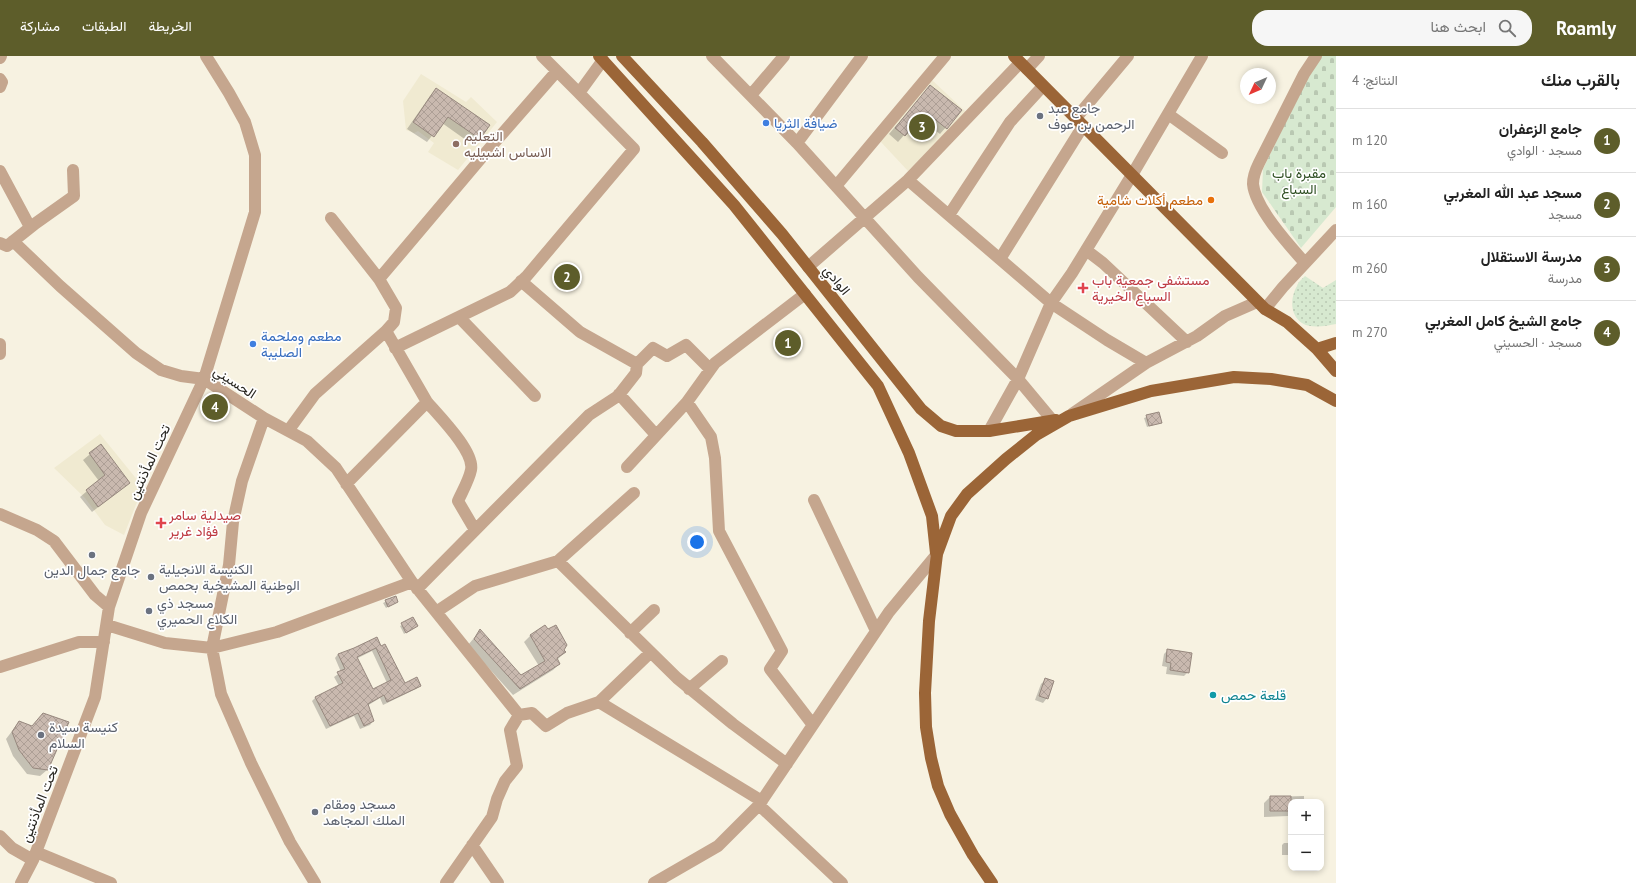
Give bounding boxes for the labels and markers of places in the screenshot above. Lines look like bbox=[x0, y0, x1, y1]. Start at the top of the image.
place label: جامع عبد الرحمن بن عوف bbox=[1048, 99, 1134, 133]
marker: جامع عبد الرحمن بن عوف bbox=[1035, 111, 1045, 121]
pin: 3 bbox=[909, 112, 935, 142]
place label: ضيافة الثريا bbox=[774, 114, 838, 132]
marker: ضيافة الثريا bbox=[761, 118, 771, 128]
place label: التعلیم الاساس اشبیلیه bbox=[464, 127, 551, 161]
marker: التعلیم الاساس اشبیلیه bbox=[451, 139, 461, 149]
place label: مطعم أكلات شامية bbox=[1097, 191, 1203, 209]
marker: مطعم أكلات شامية bbox=[1206, 195, 1216, 205]
pin: 2 bbox=[554, 262, 580, 292]
place label: مستشفى جمعية باب السباع الخيرية bbox=[1092, 271, 1209, 307]
marker: مستشفى جمعية باب السباع الخيرية bbox=[1077, 282, 1089, 294]
place label: مطعم وملحمة الصليبة bbox=[261, 327, 342, 361]
pin: 1 bbox=[775, 328, 801, 358]
marker: مطعم وملحمة الصليبة bbox=[248, 339, 258, 349]
pin: 4 bbox=[202, 392, 228, 422]
place label: صيدلية سامر فؤاد غرير bbox=[168, 506, 241, 540]
marker: صيدلية سامر فؤاد غرير bbox=[156, 518, 166, 528]
marker: جامع جمال الدين bbox=[87, 550, 97, 560]
place label: الكنيسة الانجيلية الوطنية المشيخية بحمص bbox=[159, 560, 300, 594]
place label: جامع جمال الدين bbox=[44, 561, 140, 581]
marker: الكنيسة الانجيلية الوطنية المشيخية بحمص bbox=[146, 572, 156, 582]
place label: مسجد ذي الكلاع الحميري bbox=[157, 594, 237, 631]
marker: مسجد ذي الكلاع الحميري bbox=[144, 606, 154, 616]
place label: قلعة حمص bbox=[1221, 686, 1286, 704]
marker: قلعة حمص bbox=[1208, 690, 1218, 700]
place label: كنيسة سيدة السلام bbox=[49, 718, 118, 752]
marker: كنيسة سيدة السلام bbox=[36, 730, 46, 740]
place label: مسجد ومقام الملك المجاهد bbox=[323, 795, 405, 829]
marker: مسجد ومقام الملك المجاهد bbox=[310, 807, 320, 817]

